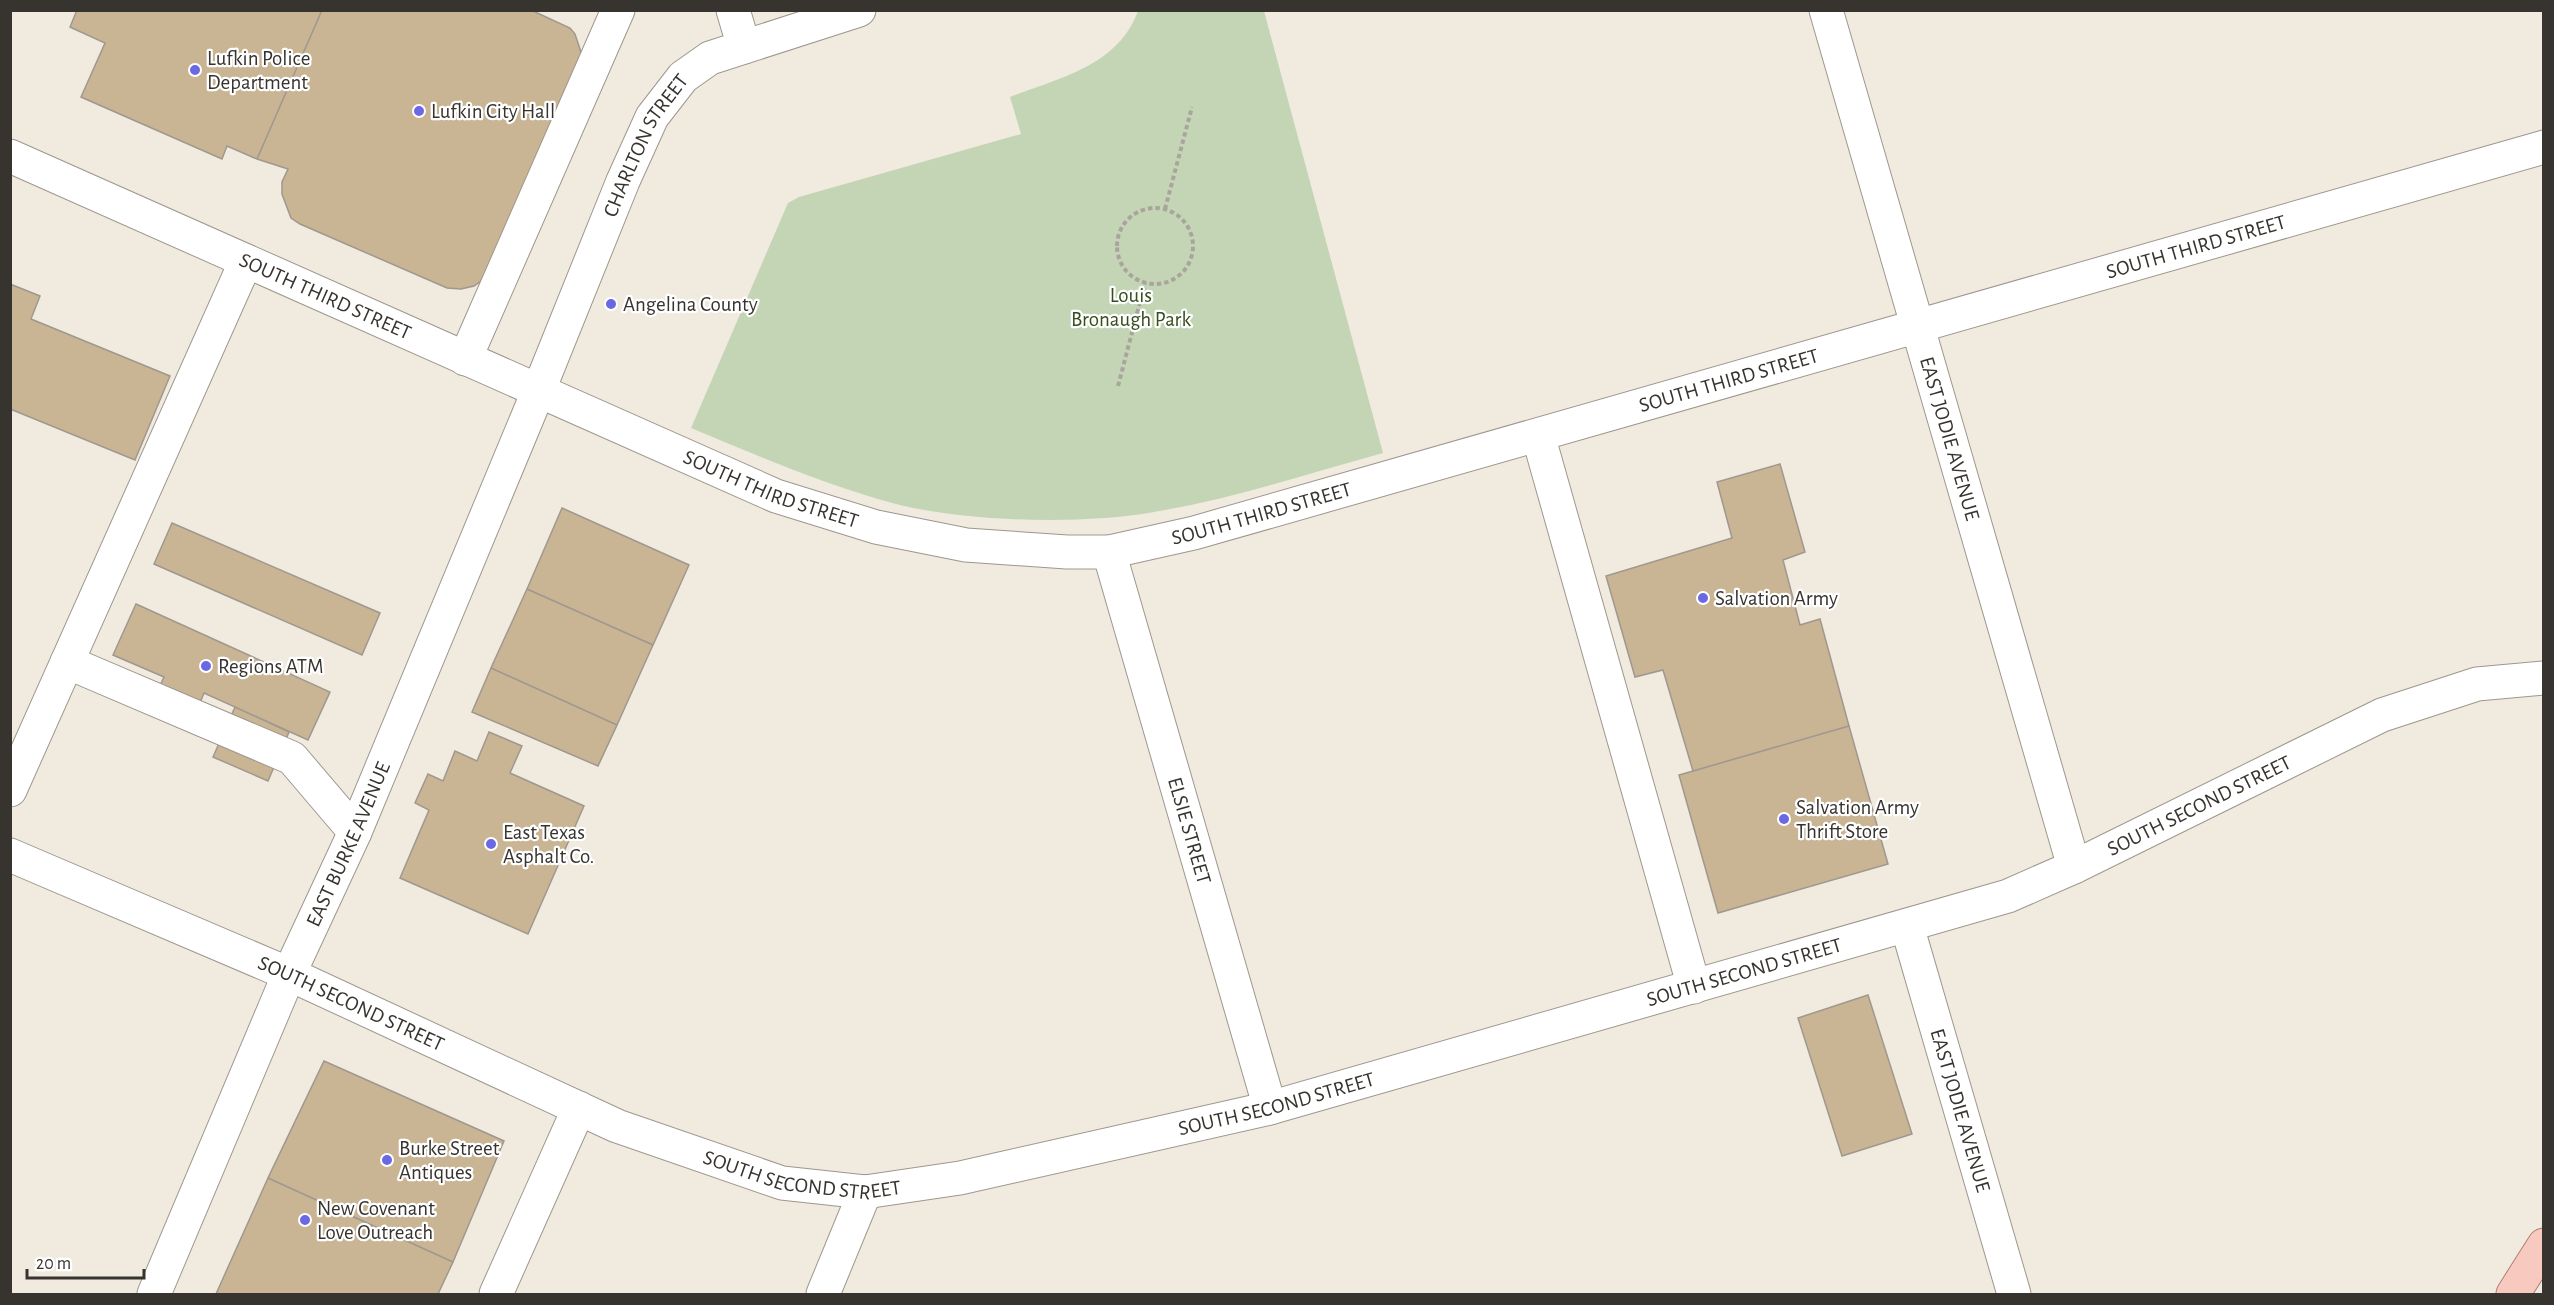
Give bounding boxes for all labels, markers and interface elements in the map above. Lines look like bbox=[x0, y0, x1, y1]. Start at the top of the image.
place label: Lufkin Police Department bbox=[207, 48, 310, 93]
marker: Lufkin Police Department bbox=[188, 63, 202, 77]
street label: CHARLTON STREET bbox=[600, 70, 692, 220]
place label: Lufkin City Hall bbox=[431, 101, 555, 122]
marker: Lufkin City Hall bbox=[412, 104, 426, 118]
street label: SOUTH THIRD STREET bbox=[2104, 211, 2288, 283]
street label: SOUTH THIRD STREET bbox=[236, 249, 414, 344]
park label: Louis Bronaugh Park bbox=[1071, 285, 1191, 330]
place label: Angelina County bbox=[623, 294, 758, 315]
marker: Angelina County bbox=[604, 297, 618, 311]
street label: SOUTH THIRD STREET bbox=[1637, 345, 1821, 416]
street label: EAST JODIE AVENUE bbox=[1916, 354, 1983, 523]
street label: SOUTH THIRD STREET bbox=[680, 446, 861, 532]
street label: SOUTH THIRD STREET bbox=[1170, 479, 1354, 549]
place label: Salvation Army bbox=[1715, 588, 1838, 609]
marker: Salvation Army bbox=[1696, 591, 1710, 605]
place label: Regions ATM bbox=[218, 656, 324, 677]
marker: Regions ATM bbox=[199, 659, 213, 673]
street label: SOUTH SECOND STREET bbox=[2104, 752, 2294, 860]
street label: EAST BURKE AVENUE bbox=[303, 759, 394, 930]
street label: ELSIE STREET bbox=[1164, 775, 1215, 886]
place label: Salvation Army Thrift Store bbox=[1796, 797, 1919, 842]
marker: Salvation Army Thrift Store bbox=[1777, 812, 1791, 826]
place label: East Texas Asphalt Co. bbox=[503, 822, 594, 867]
marker: East Texas Asphalt Co. bbox=[484, 837, 498, 851]
street label: SOUTH SECOND STREET bbox=[1644, 934, 1844, 1010]
street label: SOUTH SECOND STREET bbox=[255, 952, 447, 1055]
street label: EAST JODIE AVENUE bbox=[1926, 1026, 1994, 1195]
street label: SOUTH SECOND STREET bbox=[1176, 1068, 1377, 1139]
place label: Burke Street Antiques bbox=[399, 1138, 500, 1183]
street label: SOUTH SECOND STREET bbox=[701, 1147, 902, 1204]
marker: Burke Street Antiques bbox=[380, 1153, 394, 1167]
place label: New Covenant Love Outreach bbox=[317, 1198, 435, 1243]
marker: New Covenant Love Outreach bbox=[298, 1213, 312, 1227]
scale bar bbox=[27, 1242, 144, 1280]
text: 20 m bbox=[36, 1255, 71, 1273]

